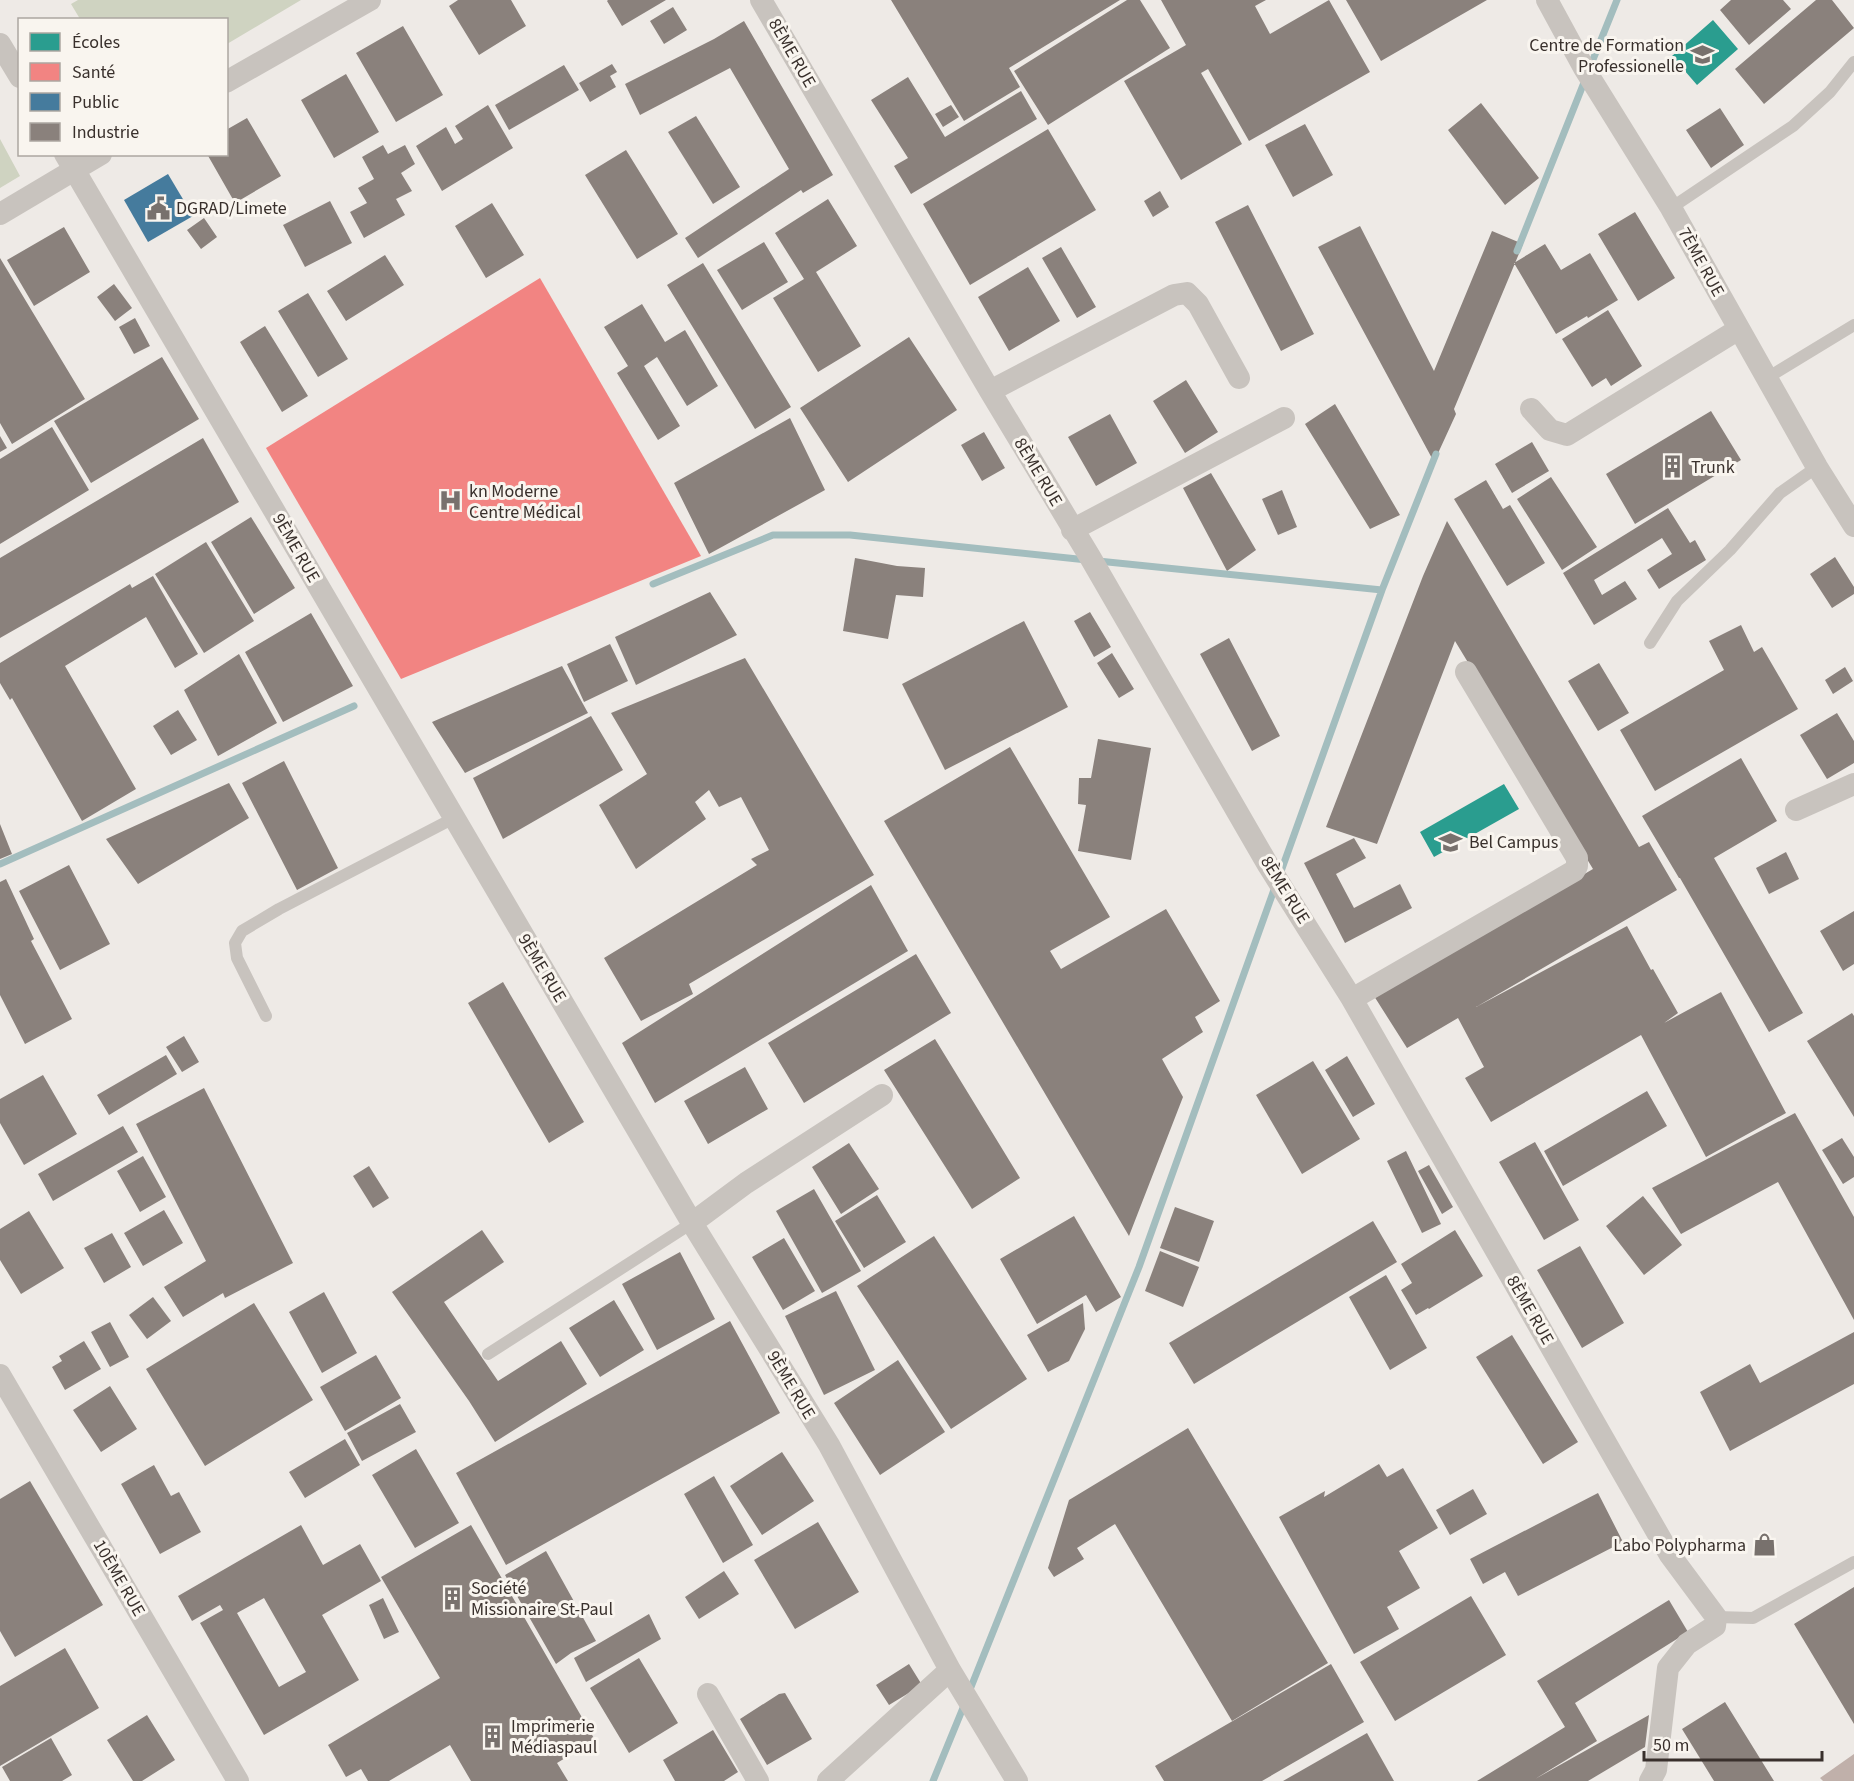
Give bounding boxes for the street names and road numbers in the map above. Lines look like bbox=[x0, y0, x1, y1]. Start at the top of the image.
street label: 8ÈME RUE bbox=[762, 14, 822, 92]
street label: 7ÈME RUE bbox=[1672, 223, 1730, 301]
street label: 8ÈME RUE bbox=[1008, 433, 1068, 511]
street label: 9ÈME RUE bbox=[266, 509, 326, 587]
street label: 8ÈME RUE bbox=[1254, 851, 1316, 929]
street label: 9ÈME RUE bbox=[512, 929, 572, 1007]
street label: 8ÈME RUE bbox=[1500, 1271, 1560, 1349]
street label: 9ÈME RUE bbox=[761, 1346, 821, 1424]
street label: 10ÈME RUE bbox=[87, 1535, 151, 1621]

